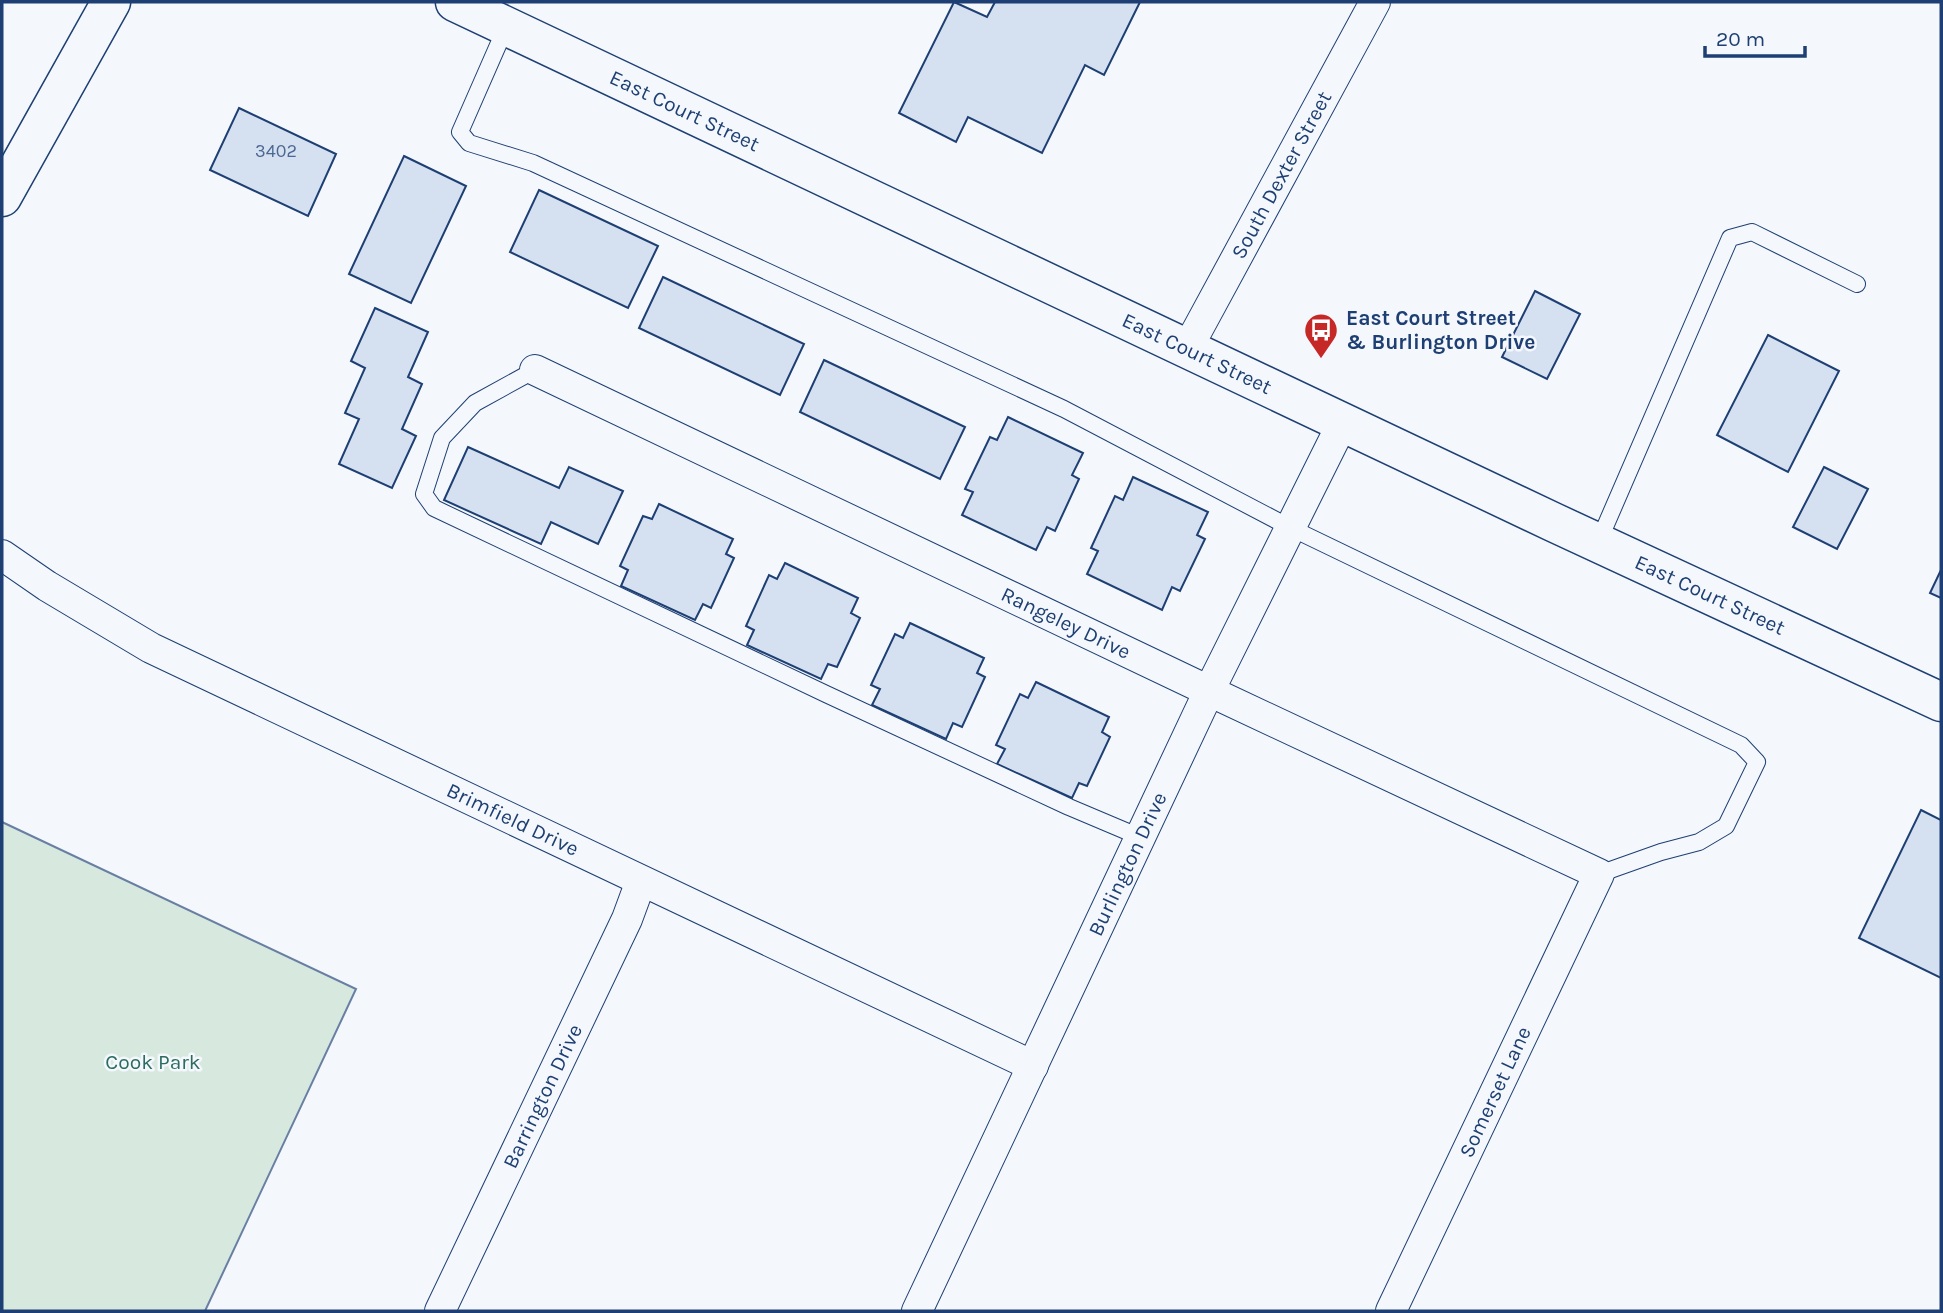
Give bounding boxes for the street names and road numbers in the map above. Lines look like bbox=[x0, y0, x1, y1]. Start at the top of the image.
street label: East Court Street bbox=[606, 65, 763, 156]
street label: South Dexter Street bbox=[1226, 87, 1336, 263]
street label: East Court Street bbox=[1118, 308, 1276, 399]
street label: East Court Street bbox=[1631, 550, 1789, 640]
street label: Rangeley Drive bbox=[997, 582, 1134, 664]
street label: Brimfield Drive bbox=[443, 778, 583, 861]
street label: Burlington Drive bbox=[1083, 788, 1172, 940]
street label: Barrington Drive bbox=[498, 1020, 587, 1172]
street label: Somerset Lane bbox=[1454, 1023, 1536, 1161]

